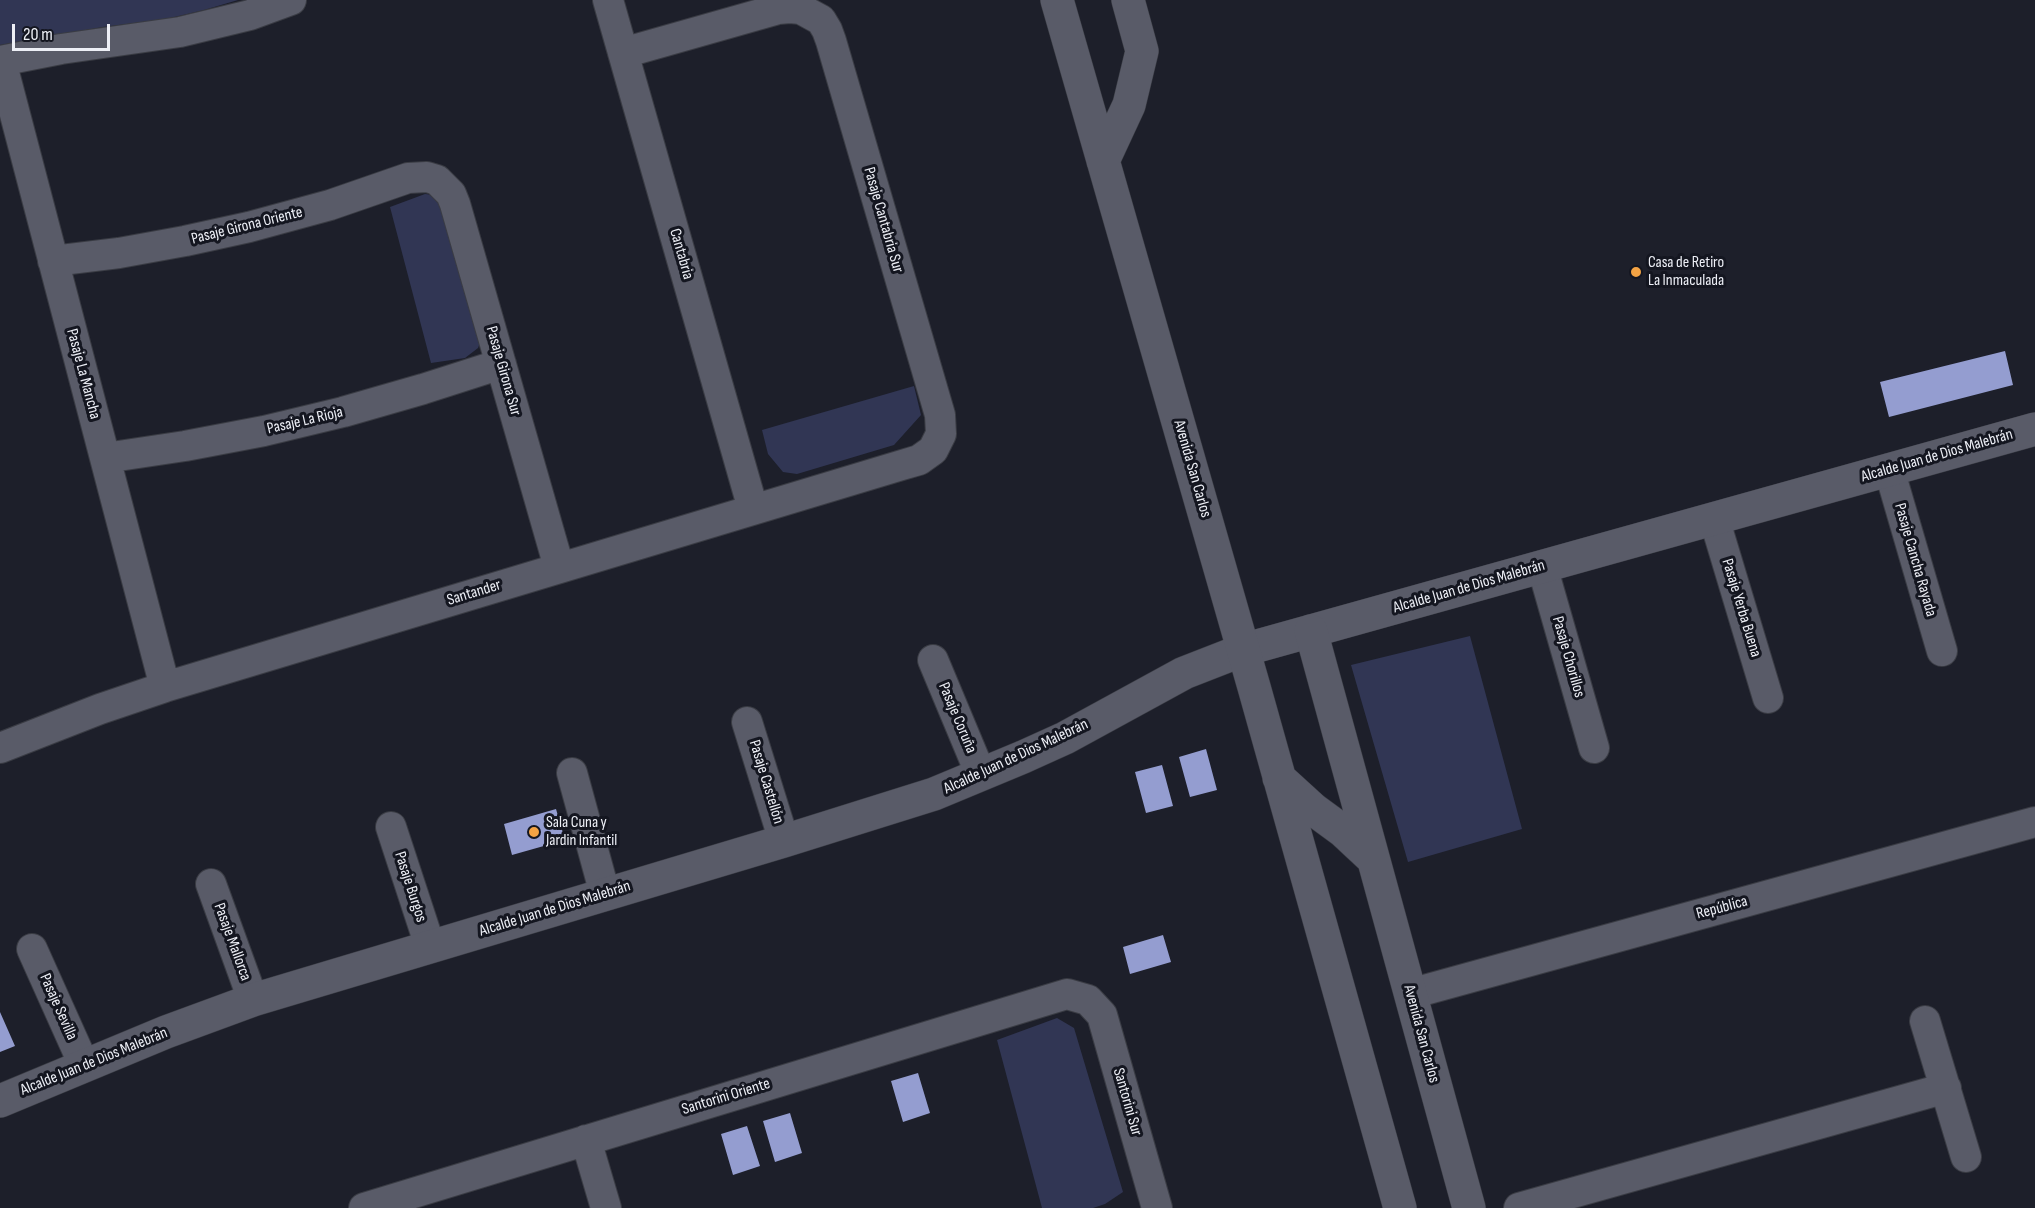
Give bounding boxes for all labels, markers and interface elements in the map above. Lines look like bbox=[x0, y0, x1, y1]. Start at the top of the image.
scale bar bbox=[15, 12, 112, 50]
text: 20 m bbox=[23, 24, 53, 45]
street label: Pasaje Cantabria Sur bbox=[859, 165, 907, 275]
street label: Pasaje Girona Oriente bbox=[189, 203, 305, 249]
street label: Cantabria bbox=[665, 226, 697, 282]
place label: Casa de Retiro La Inmaculada bbox=[1648, 253, 1724, 291]
marker: Casa de Retiro La Inmaculada bbox=[1629, 265, 1643, 279]
street label: Pasaje Girona Sur bbox=[481, 324, 525, 418]
street label: Pasaje La Mancha bbox=[62, 327, 104, 421]
street label: Pasaje La Rioja bbox=[265, 403, 345, 439]
street label: Avenida San Carlos bbox=[1169, 418, 1215, 520]
street label: Alcalde Juan de Dios Malebrán bbox=[1859, 425, 2015, 487]
street label: Pasaje Cancha Rayada bbox=[1890, 501, 1940, 619]
street label: Alcalde Juan de Dios Malebrán bbox=[1391, 556, 1547, 618]
street label: Pasaje Yerba Buena bbox=[1717, 556, 1765, 660]
street label: Santander bbox=[445, 576, 503, 610]
street label: Pasaje Chorillos bbox=[1547, 614, 1589, 700]
street label: Pasaje Coruña bbox=[934, 680, 980, 756]
street label: Alcalde Juan de Dios Malebrán bbox=[941, 715, 1091, 799]
street label: Pasaje Castellón bbox=[744, 738, 788, 826]
place label: Sala Cuna y Jardin Infantil bbox=[546, 813, 617, 851]
marker: Sala Cuna y Jardin Infantil bbox=[527, 825, 541, 839]
street label: Pasaje Burgos bbox=[390, 849, 430, 925]
street label: Alcalde Juan de Dios Malebrán bbox=[477, 877, 633, 941]
street label: República bbox=[1694, 892, 1750, 924]
street label: Pasaje Mallorca bbox=[209, 901, 255, 983]
street label: Pasaje Sevilla bbox=[35, 971, 81, 1043]
street label: Avenida San Carlos bbox=[1399, 983, 1443, 1085]
street label: Alcalde Juan de Dios Malebrán bbox=[18, 1024, 170, 1100]
street label: Santorini Sur bbox=[1108, 1066, 1146, 1138]
street label: Santorini Oriente bbox=[680, 1074, 772, 1120]

